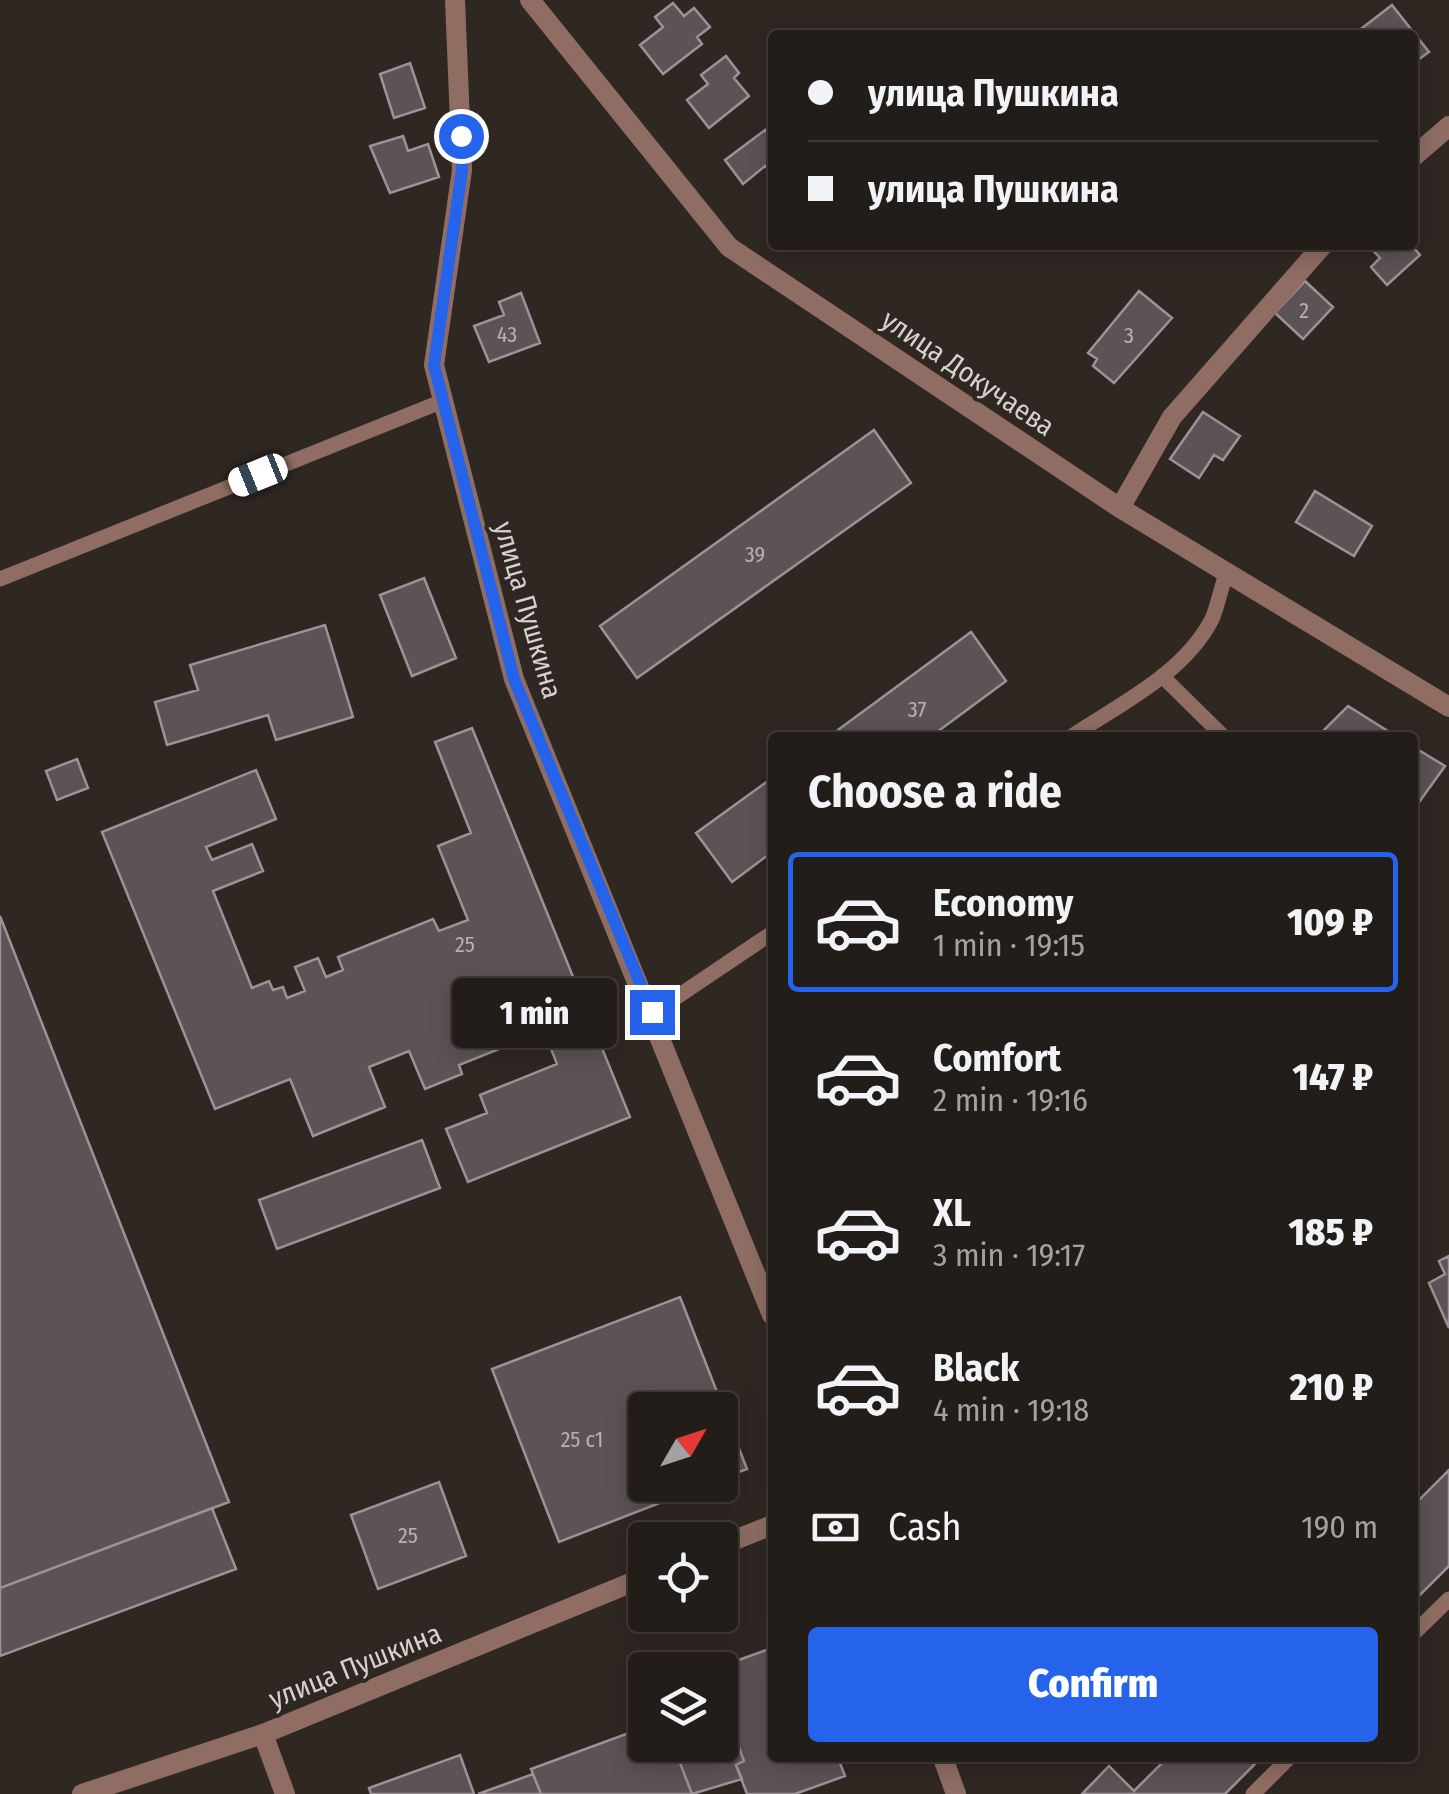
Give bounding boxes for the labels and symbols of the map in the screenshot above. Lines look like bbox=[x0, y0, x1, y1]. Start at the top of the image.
route start bbox=[439, 114, 484, 159]
house number: 2 bbox=[1299, 297, 1309, 324]
street label: улица Докучаева bbox=[875, 303, 1061, 443]
house number: 43 bbox=[497, 321, 517, 348]
house number: 3 bbox=[1124, 322, 1134, 349]
car bbox=[225, 450, 291, 500]
street label: улица Пушкина bbox=[487, 518, 569, 702]
house number: 39 bbox=[745, 541, 765, 568]
house number: 37 bbox=[908, 696, 926, 723]
house number: 25 bbox=[455, 931, 475, 958]
callout: 1 min bbox=[452, 977, 617, 1047]
route end bbox=[630, 990, 675, 1035]
north arrow bbox=[628, 1392, 738, 1502]
house number: 25 с1 bbox=[561, 1426, 603, 1453]
house number: 25 bbox=[398, 1522, 418, 1549]
street label: улица Пушкина bbox=[264, 1616, 446, 1716]

